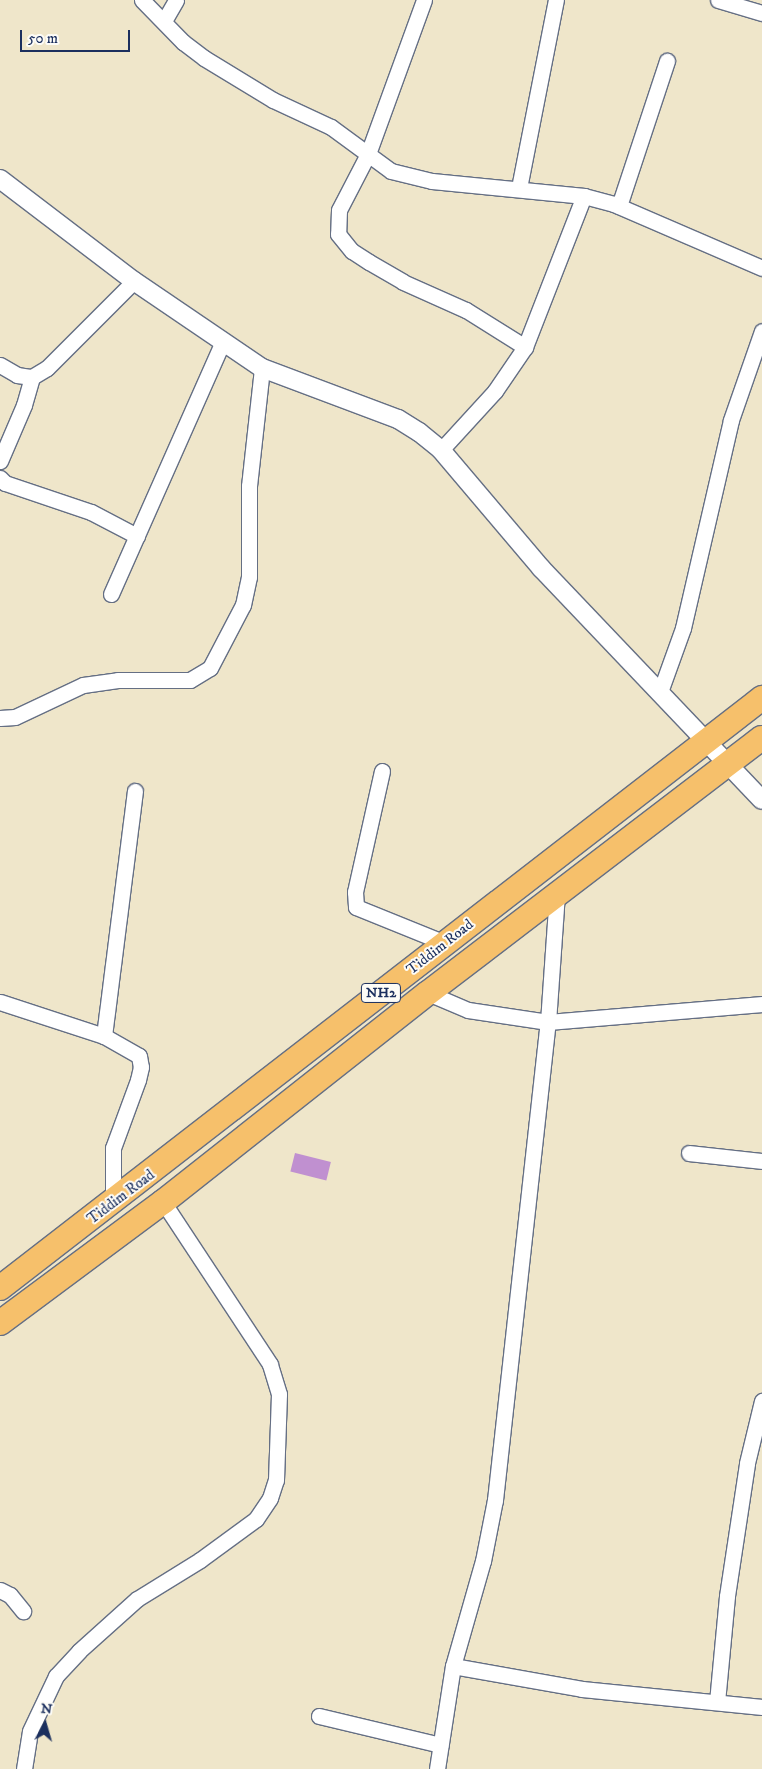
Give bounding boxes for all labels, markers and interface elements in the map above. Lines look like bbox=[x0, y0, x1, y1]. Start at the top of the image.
scale bar bbox=[22, 20, 132, 52]
text: 50 m bbox=[28, 29, 58, 48]
street label: Tiddim Road bbox=[403, 915, 477, 979]
road number: NH2 bbox=[360, 981, 402, 1004]
street label: Tiddim Road bbox=[84, 1166, 158, 1228]
north arrow bbox=[20, 1699, 70, 1749]
text: N bbox=[40, 1700, 53, 1719]

